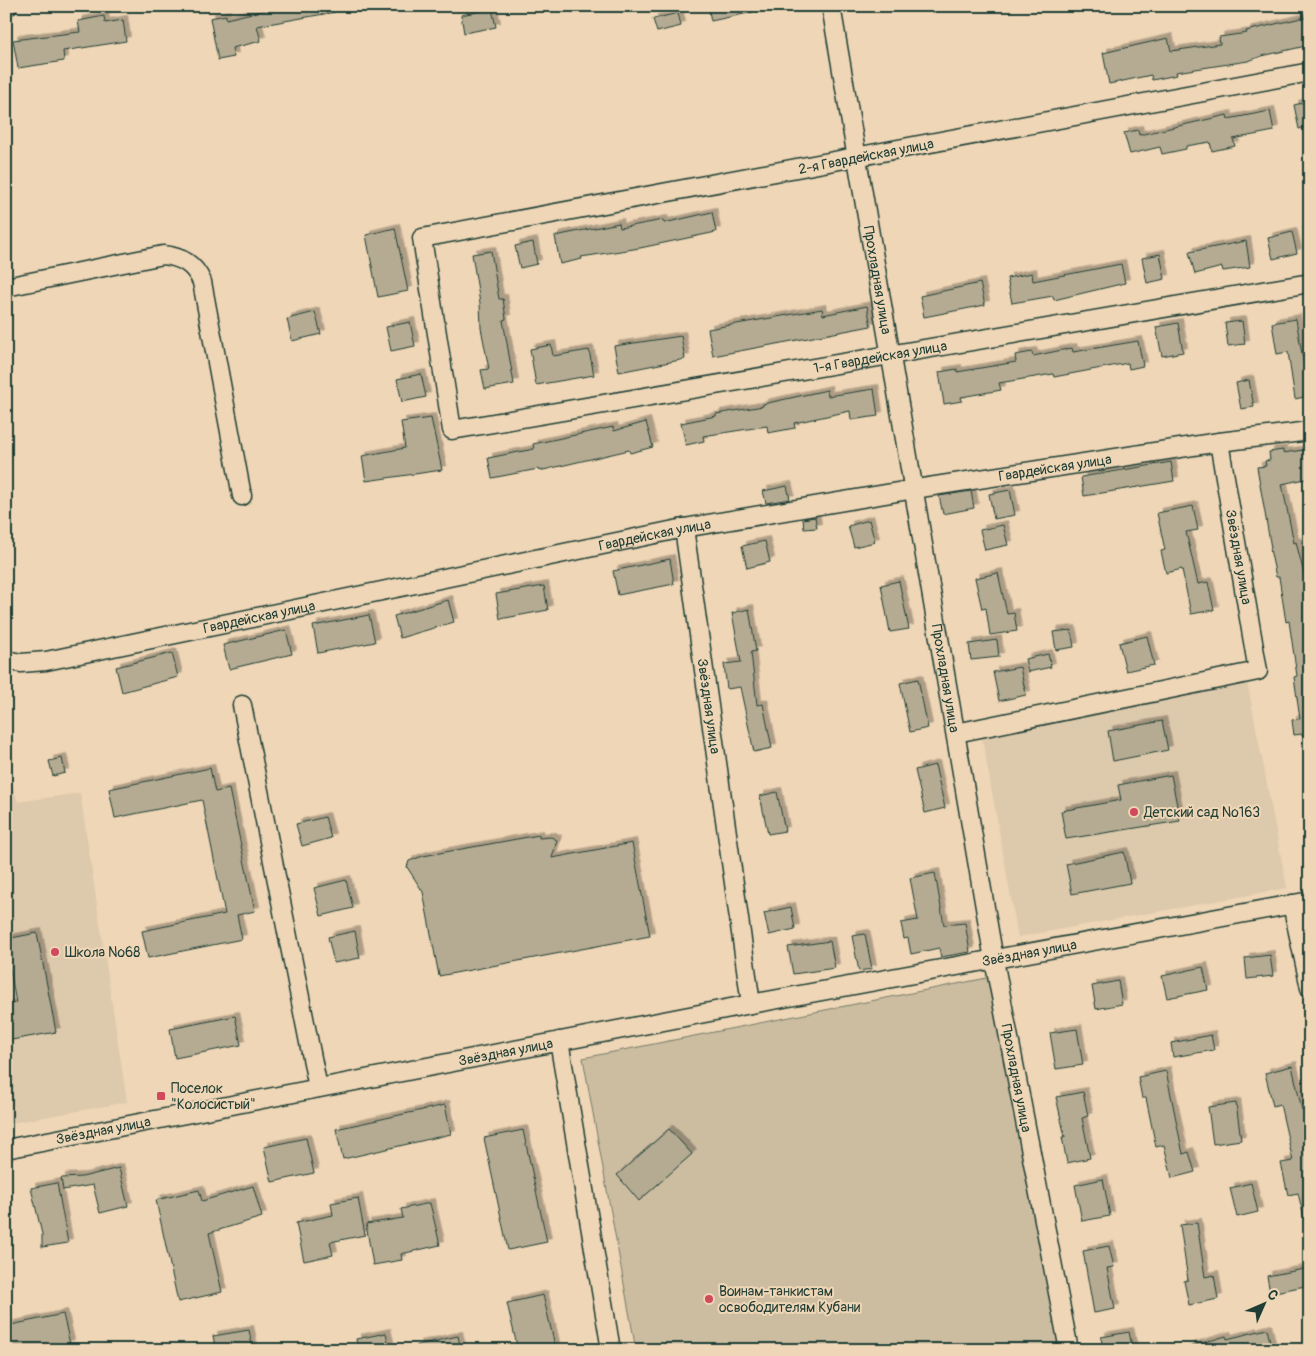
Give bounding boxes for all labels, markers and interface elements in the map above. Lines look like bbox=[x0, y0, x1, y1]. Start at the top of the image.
street label: 2-я Гвардейская улица bbox=[797, 135, 935, 178]
street label: Прохладная улица bbox=[860, 225, 895, 336]
street label: 1-я Гвардейская улица bbox=[812, 337, 948, 377]
street label: Гвардейская улица bbox=[997, 451, 1113, 485]
street label: Звёздная улица bbox=[1222, 508, 1255, 606]
street label: Гвардейская улица bbox=[597, 516, 712, 555]
street label: Гвардейская улица bbox=[202, 597, 317, 637]
street label: Прохладная улица bbox=[928, 623, 963, 734]
street label: Звёздная улица bbox=[693, 658, 724, 755]
place label: Детский cад №163 bbox=[1143, 804, 1260, 821]
marker: Детский cад №163 bbox=[1128, 806, 1140, 818]
street label: Звёздная улица bbox=[981, 936, 1078, 970]
place label: Школа №68 bbox=[65, 944, 140, 961]
marker: Школа №68 bbox=[49, 946, 61, 958]
street label: Прохладная улица bbox=[997, 1023, 1035, 1134]
street label: Звёздная улица bbox=[457, 1035, 554, 1070]
place label: Поселок "Колосистый" bbox=[171, 1080, 256, 1113]
marker: Поселок "Колосистый" bbox=[155, 1090, 167, 1102]
street label: Звёздная улица bbox=[55, 1113, 152, 1148]
north arrow bbox=[1238, 1278, 1288, 1328]
place label: Воинам-танкистам освободителям Кубани bbox=[719, 1283, 860, 1316]
text: С bbox=[1264, 1286, 1282, 1304]
marker: Воинам-танкистам освободителям Кубани bbox=[703, 1293, 715, 1305]

